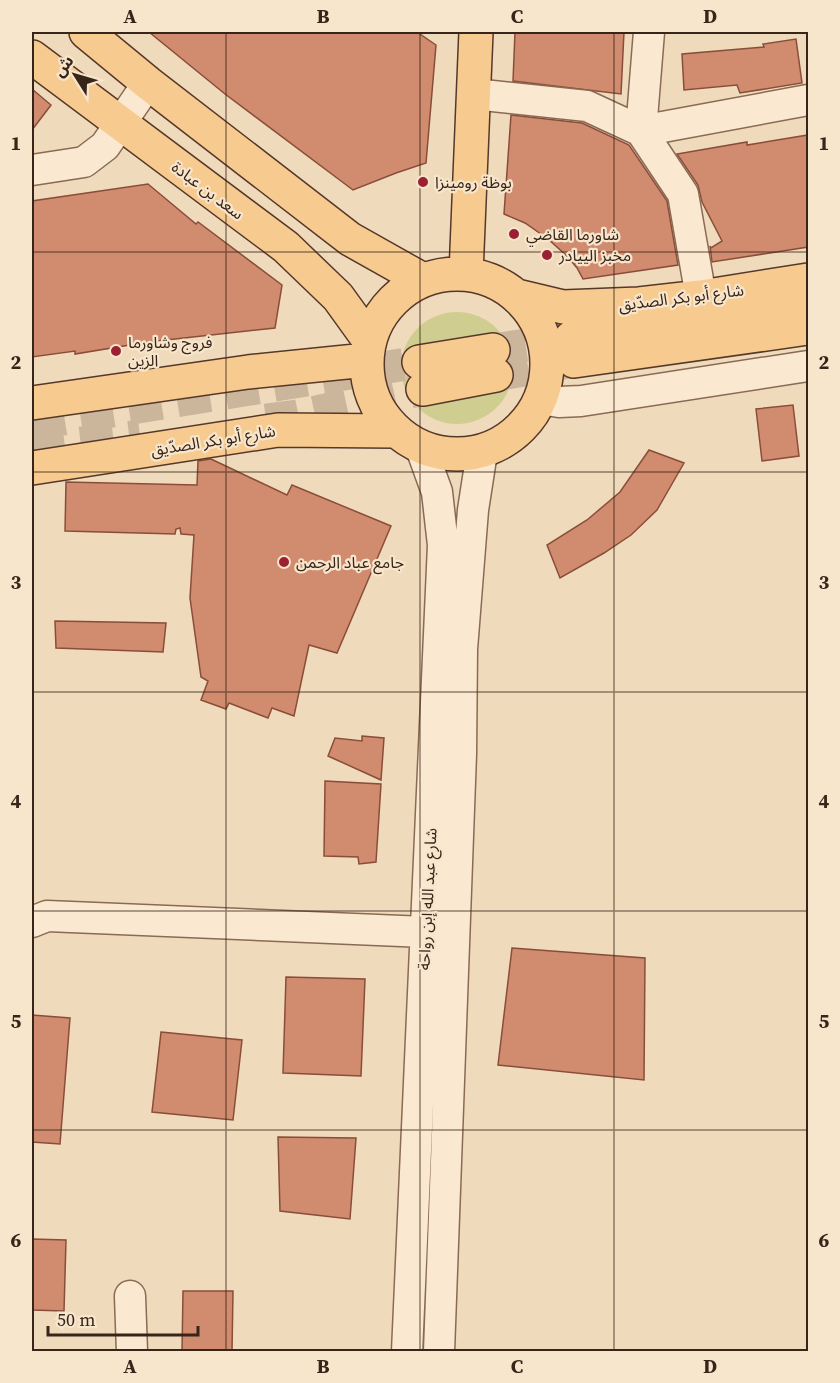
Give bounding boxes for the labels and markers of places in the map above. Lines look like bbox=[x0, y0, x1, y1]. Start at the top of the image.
place label: بوظة رومينزا bbox=[435, 171, 512, 193]
marker: بوظة رومينزا bbox=[416, 175, 430, 189]
place label: شاورما القاضي bbox=[526, 223, 619, 247]
marker: شاورما القاضي bbox=[507, 227, 521, 241]
place label: مخبز الييادر bbox=[558, 244, 631, 266]
marker: مخبز الييادر bbox=[540, 248, 554, 262]
place label: فروج وشاورما الزين bbox=[128, 331, 212, 371]
marker: فروج وشاورما الزين bbox=[109, 344, 123, 358]
place label: جامع عباد الرحمن bbox=[296, 551, 404, 575]
marker: جامع عباد الرحمن bbox=[277, 555, 291, 569]

